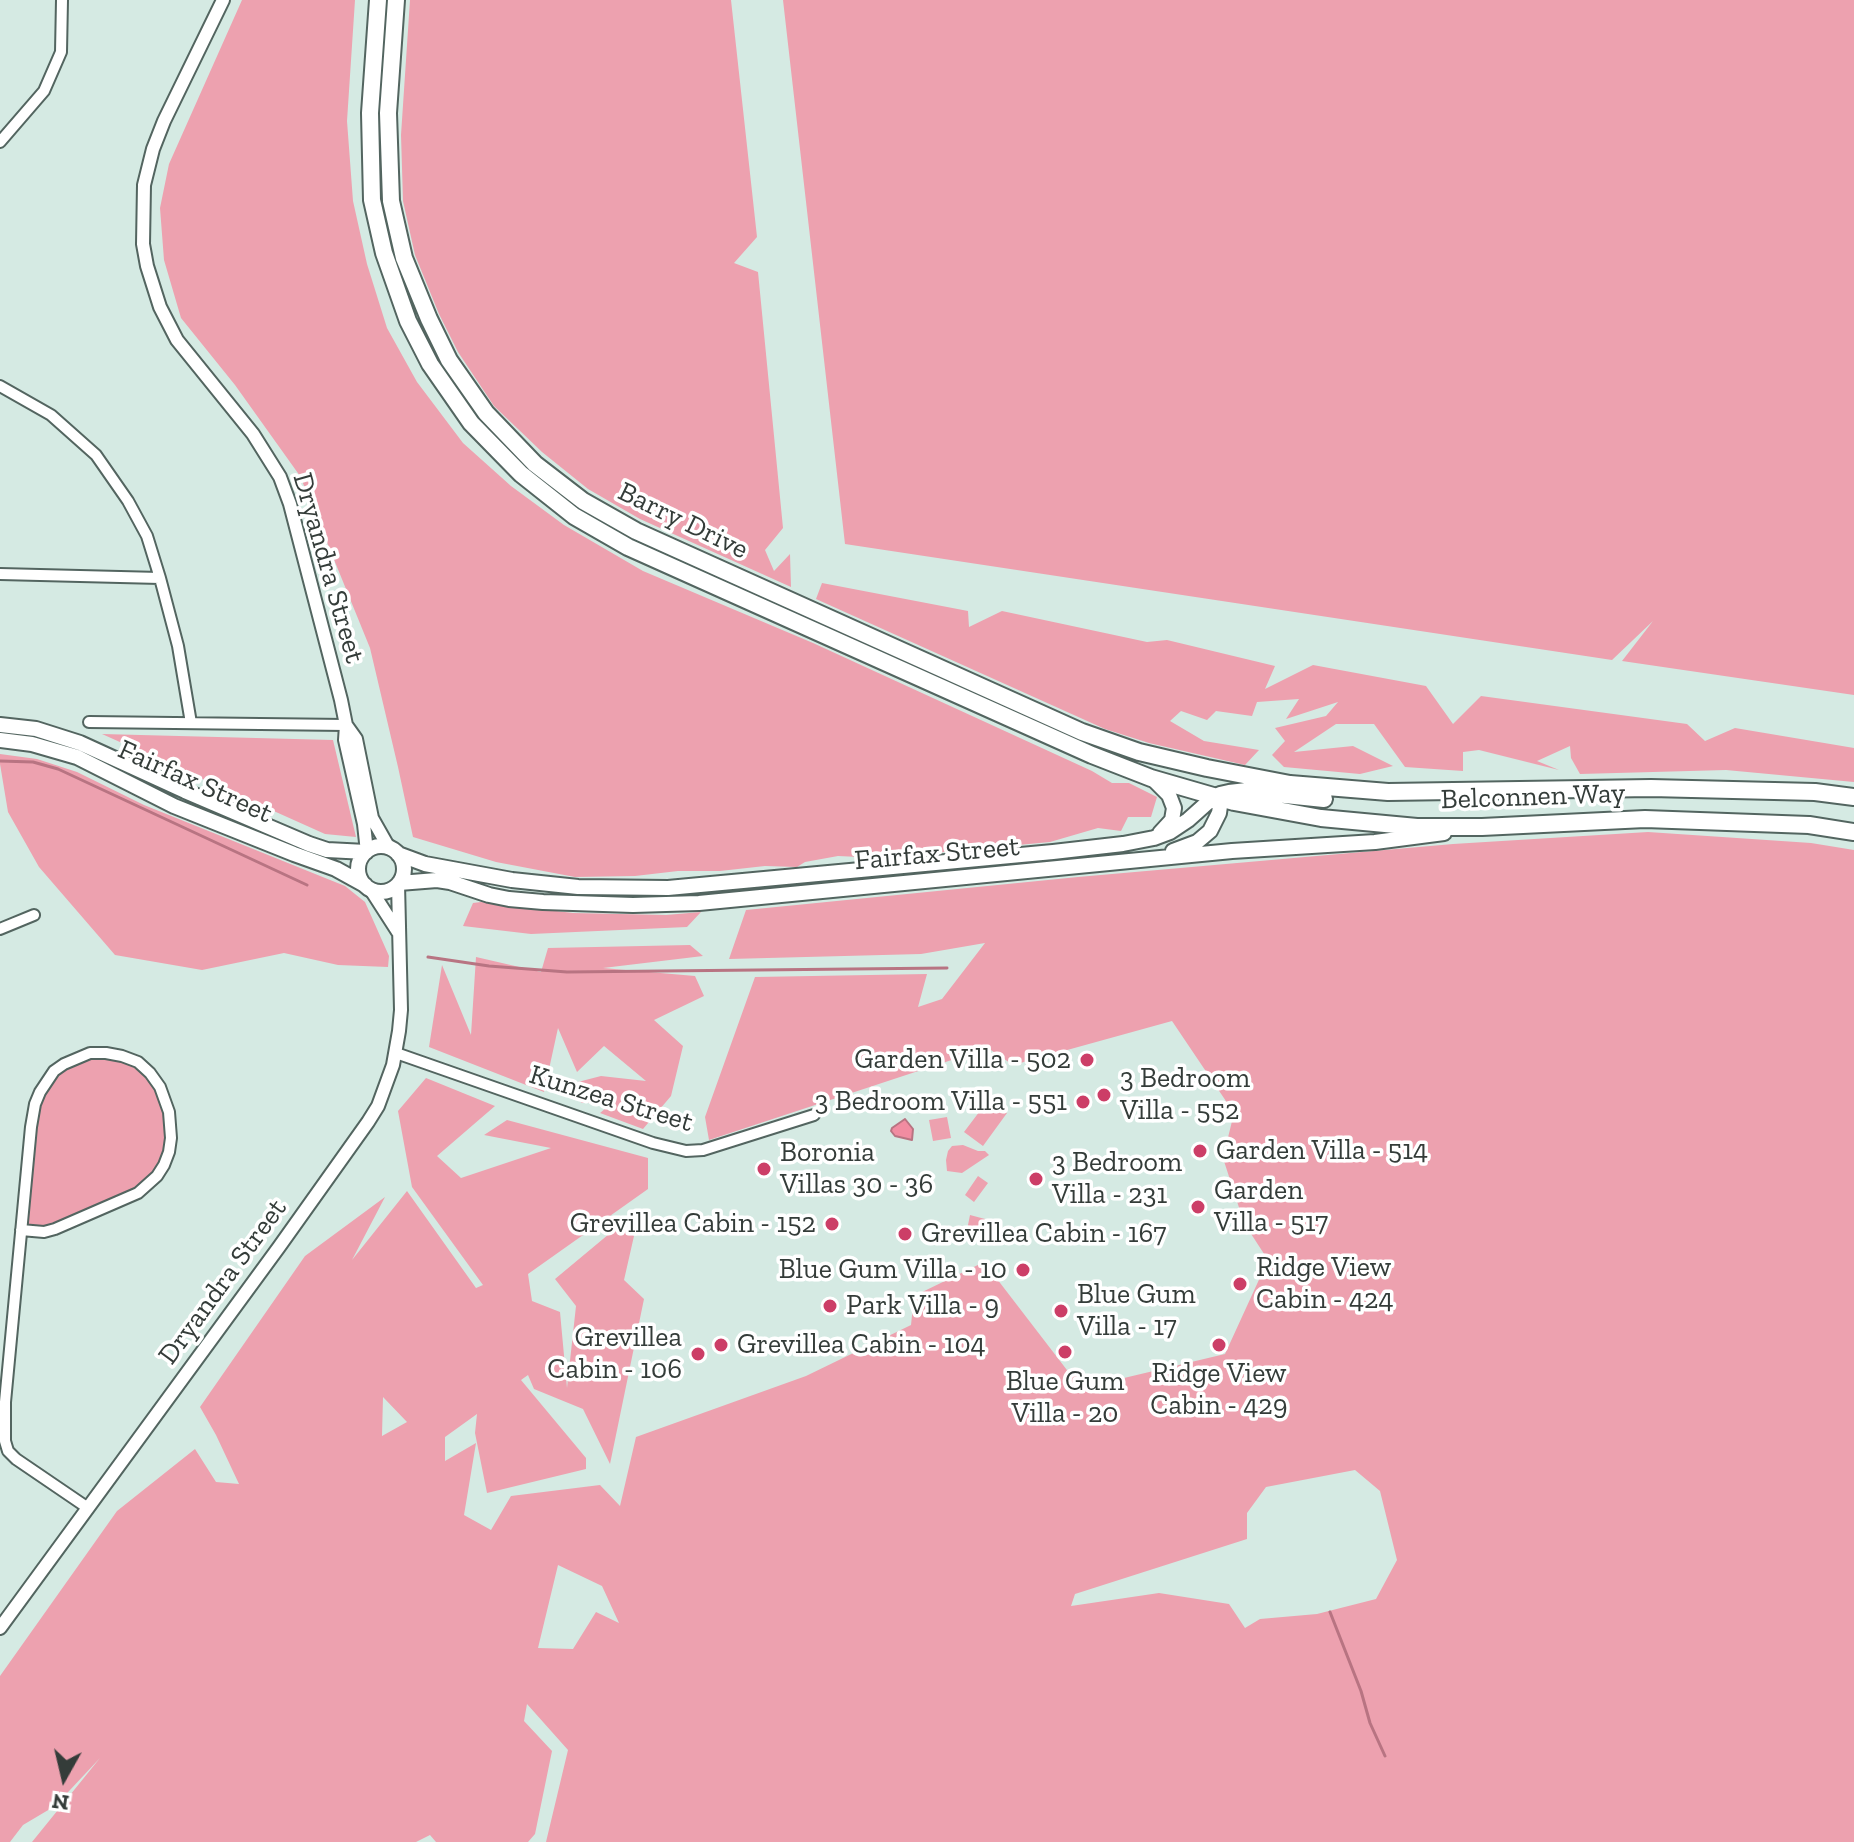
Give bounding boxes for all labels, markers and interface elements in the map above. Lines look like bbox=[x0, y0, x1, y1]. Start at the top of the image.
street label: Dryandra Street bbox=[285, 469, 371, 667]
street label: Barry Drive bbox=[612, 475, 754, 567]
street label: Fairfax Street bbox=[113, 733, 277, 831]
street label: Belconnen Way bbox=[1440, 777, 1626, 817]
street label: Fairfax Street bbox=[853, 830, 1021, 878]
place label: Garden Villa - 502 bbox=[854, 1043, 1071, 1077]
marker: Garden Villa - 502 bbox=[1078, 1051, 1096, 1069]
street label: Kunzea Street bbox=[525, 1058, 697, 1140]
place label: 3 Bedroom Villa - 552 bbox=[1120, 1062, 1250, 1128]
place label: 3 Bedroom Villa - 551 bbox=[815, 1085, 1067, 1119]
marker: 3 Bedroom Villa - 552 bbox=[1095, 1086, 1113, 1104]
marker: 3 Bedroom Villa - 551 bbox=[1074, 1093, 1092, 1111]
place label: Garden Villa - 514 bbox=[1216, 1134, 1428, 1168]
place label: Boronia Villas 30 - 36 bbox=[780, 1136, 933, 1202]
marker: Garden Villa - 514 bbox=[1191, 1142, 1209, 1160]
place label: 3 Bedroom Villa - 231 bbox=[1052, 1146, 1182, 1212]
marker: Boronia Villas 30 - 36 bbox=[755, 1160, 773, 1178]
marker: 3 Bedroom Villa - 231 bbox=[1027, 1170, 1045, 1188]
place label: Garden Villa - 517 bbox=[1214, 1174, 1328, 1240]
street label: Dryandra Street bbox=[152, 1193, 294, 1371]
marker: Garden Villa - 517 bbox=[1189, 1198, 1207, 1216]
place label: Grevillea Cabin - 152 bbox=[570, 1207, 816, 1241]
marker: Grevillea Cabin - 152 bbox=[823, 1215, 841, 1233]
place label: Grevillea Cabin - 167 bbox=[921, 1217, 1167, 1251]
marker: Grevillea Cabin - 167 bbox=[896, 1225, 914, 1243]
place label: Ridge View Cabin - 424 bbox=[1256, 1251, 1394, 1317]
place label: Blue Gum Villa - 10 bbox=[779, 1253, 1007, 1287]
marker: Blue Gum Villa - 10 bbox=[1014, 1261, 1032, 1279]
marker: Ridge View Cabin - 424 bbox=[1231, 1275, 1249, 1293]
place label: Blue Gum Villa - 17 bbox=[1077, 1278, 1196, 1344]
place label: Park Villa - 9 bbox=[846, 1289, 999, 1323]
marker: Park Villa - 9 bbox=[821, 1297, 839, 1315]
marker: Blue Gum Villa - 17 bbox=[1052, 1302, 1070, 1320]
place label: Grevillea Cabin - 106 bbox=[547, 1321, 682, 1387]
place label: Grevillea Cabin - 104 bbox=[737, 1328, 986, 1362]
marker: Grevillea Cabin - 104 bbox=[712, 1336, 730, 1354]
marker: Ridge View Cabin - 429 bbox=[1210, 1336, 1228, 1354]
marker: Blue Gum Villa - 20 bbox=[1056, 1343, 1074, 1361]
marker: Grevillea Cabin - 106 bbox=[689, 1345, 707, 1363]
place label: Ridge View Cabin - 429 bbox=[1150, 1357, 1288, 1423]
place label: Blue Gum Villa - 20 bbox=[1006, 1365, 1124, 1431]
north arrow bbox=[24, 1738, 104, 1818]
text: N bbox=[50, 1788, 71, 1817]

